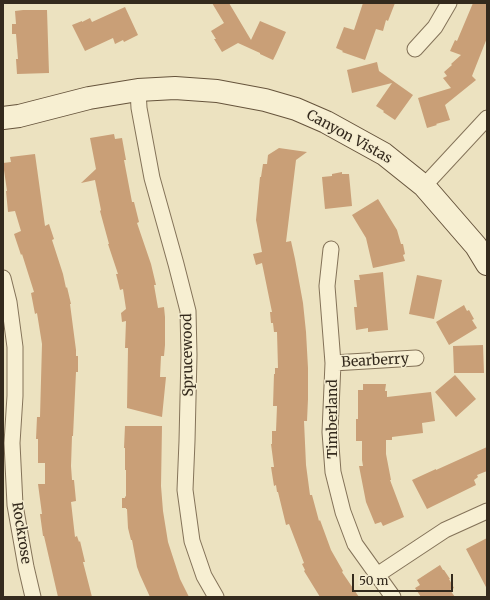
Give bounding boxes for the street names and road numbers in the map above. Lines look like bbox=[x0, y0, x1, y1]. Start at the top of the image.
street label: Canyon Vistas bbox=[303, 107, 395, 167]
street label: Sprucewood bbox=[179, 313, 197, 397]
street label: Bearberry bbox=[341, 351, 409, 371]
street label: Timberland bbox=[325, 379, 341, 459]
street label: Rockrose bbox=[8, 501, 34, 565]

